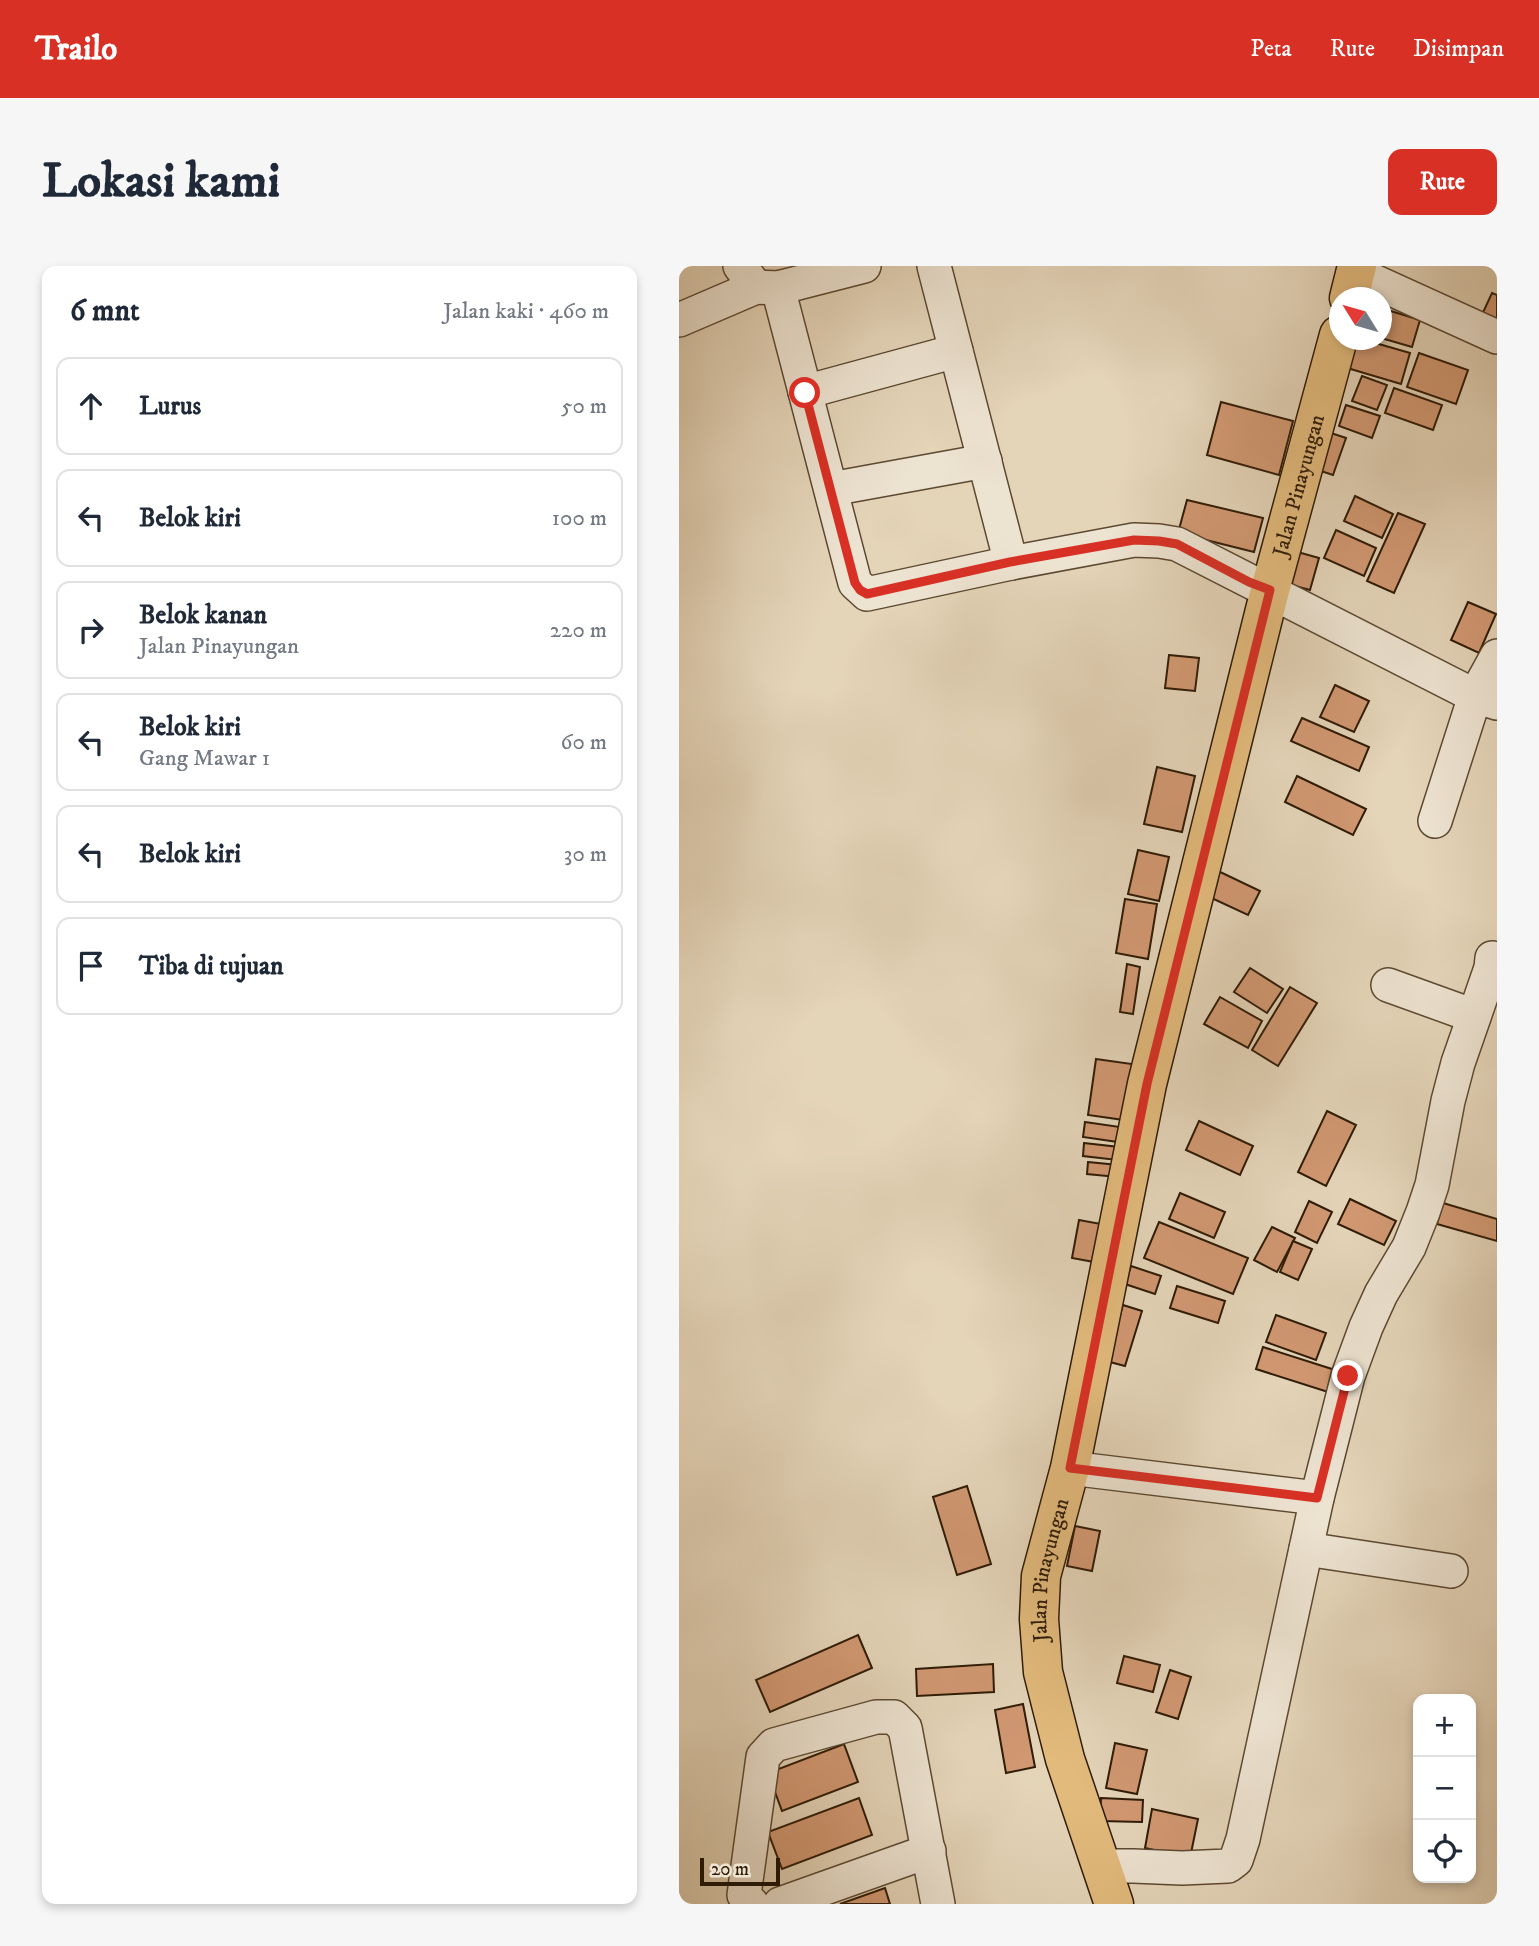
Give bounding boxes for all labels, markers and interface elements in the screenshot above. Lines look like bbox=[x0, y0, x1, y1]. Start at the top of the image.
text: Trailo bbox=[35, 29, 117, 70]
text: Peta bbox=[1250, 34, 1292, 64]
text: Rute bbox=[1330, 34, 1375, 64]
text: Disimpan bbox=[1413, 34, 1504, 64]
button: Rute bbox=[1388, 149, 1497, 215]
text: Lokasi kami bbox=[42, 151, 280, 213]
north arrow bbox=[1329, 287, 1392, 350]
text: 6 mnt bbox=[70, 293, 140, 330]
text: Jalan kaki · 460 m bbox=[443, 297, 609, 326]
route start bbox=[789, 377, 820, 408]
icon: ahead bbox=[72, 387, 110, 425]
text: Lurus bbox=[139, 390, 201, 423]
text: 50 m bbox=[561, 392, 607, 421]
street label: Jalan Pinayungan bbox=[1267, 412, 1331, 562]
icon: left bbox=[72, 499, 110, 537]
text: Belok kiri bbox=[139, 502, 241, 535]
text: 100 m bbox=[552, 504, 607, 533]
text: Belok kanan bbox=[139, 599, 267, 632]
icon: right bbox=[72, 611, 110, 649]
text: 220 m bbox=[550, 616, 607, 645]
text: Jalan Pinayungan bbox=[139, 632, 299, 661]
text: Belok kiri bbox=[139, 711, 241, 744]
icon: left bbox=[72, 723, 110, 761]
text: 60 m bbox=[560, 728, 607, 757]
text: Gang Mawar 1 bbox=[139, 744, 270, 773]
icon: left bbox=[72, 835, 110, 873]
text: Belok kiri bbox=[139, 838, 241, 871]
text: 30 m bbox=[564, 840, 607, 869]
icon: arrive bbox=[72, 947, 110, 985]
text: Tiba di tujuan bbox=[139, 950, 284, 983]
route end bbox=[1332, 1360, 1363, 1391]
street label: Jalan Pinayungan bbox=[1027, 1495, 1075, 1645]
map controls bbox=[1413, 1694, 1476, 1883]
button: + bbox=[1413, 1694, 1476, 1757]
button: − bbox=[1413, 1757, 1476, 1820]
button: locate bbox=[1413, 1820, 1476, 1883]
scale bar bbox=[700, 1855, 781, 1887]
text: 20 m bbox=[711, 1858, 749, 1881]

